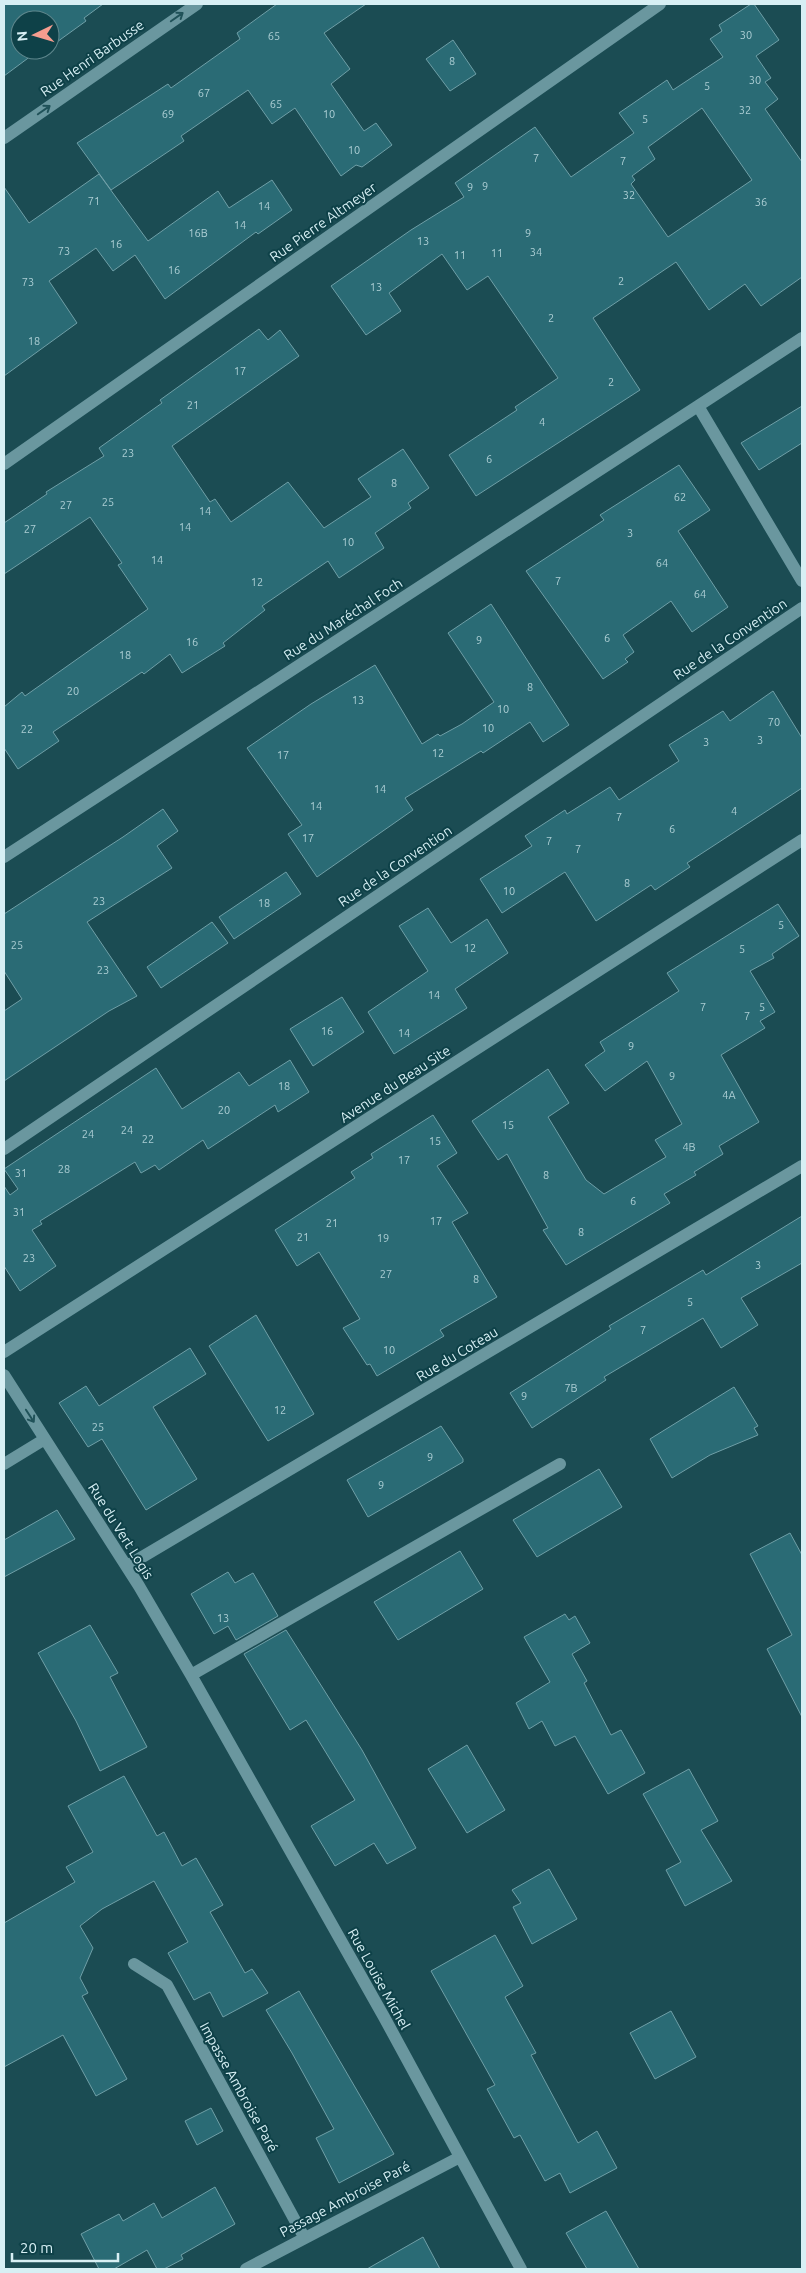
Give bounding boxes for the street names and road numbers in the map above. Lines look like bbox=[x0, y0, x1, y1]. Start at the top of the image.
street label: Rue Henri Barbusse bbox=[37, 16, 147, 100]
street label: Rue Pierre Altmeyer bbox=[267, 179, 380, 265]
street label: Rue du Maréchal Foch bbox=[281, 575, 405, 663]
street label: Rue de la Convention bbox=[670, 595, 790, 683]
street label: Rue de la Convention bbox=[335, 822, 455, 910]
street label: Avenue du Beau Site bbox=[337, 1042, 453, 1126]
street label: Rue du Coteau bbox=[413, 1323, 501, 1385]
street label: Rue du Vert Logis bbox=[85, 1480, 157, 1582]
street label: Rue Louise Michel bbox=[345, 1926, 414, 2033]
street label: Impasse Ambroise Paré bbox=[197, 2019, 281, 2155]
street label: Passage Ambroise Paré bbox=[277, 2158, 413, 2240]

